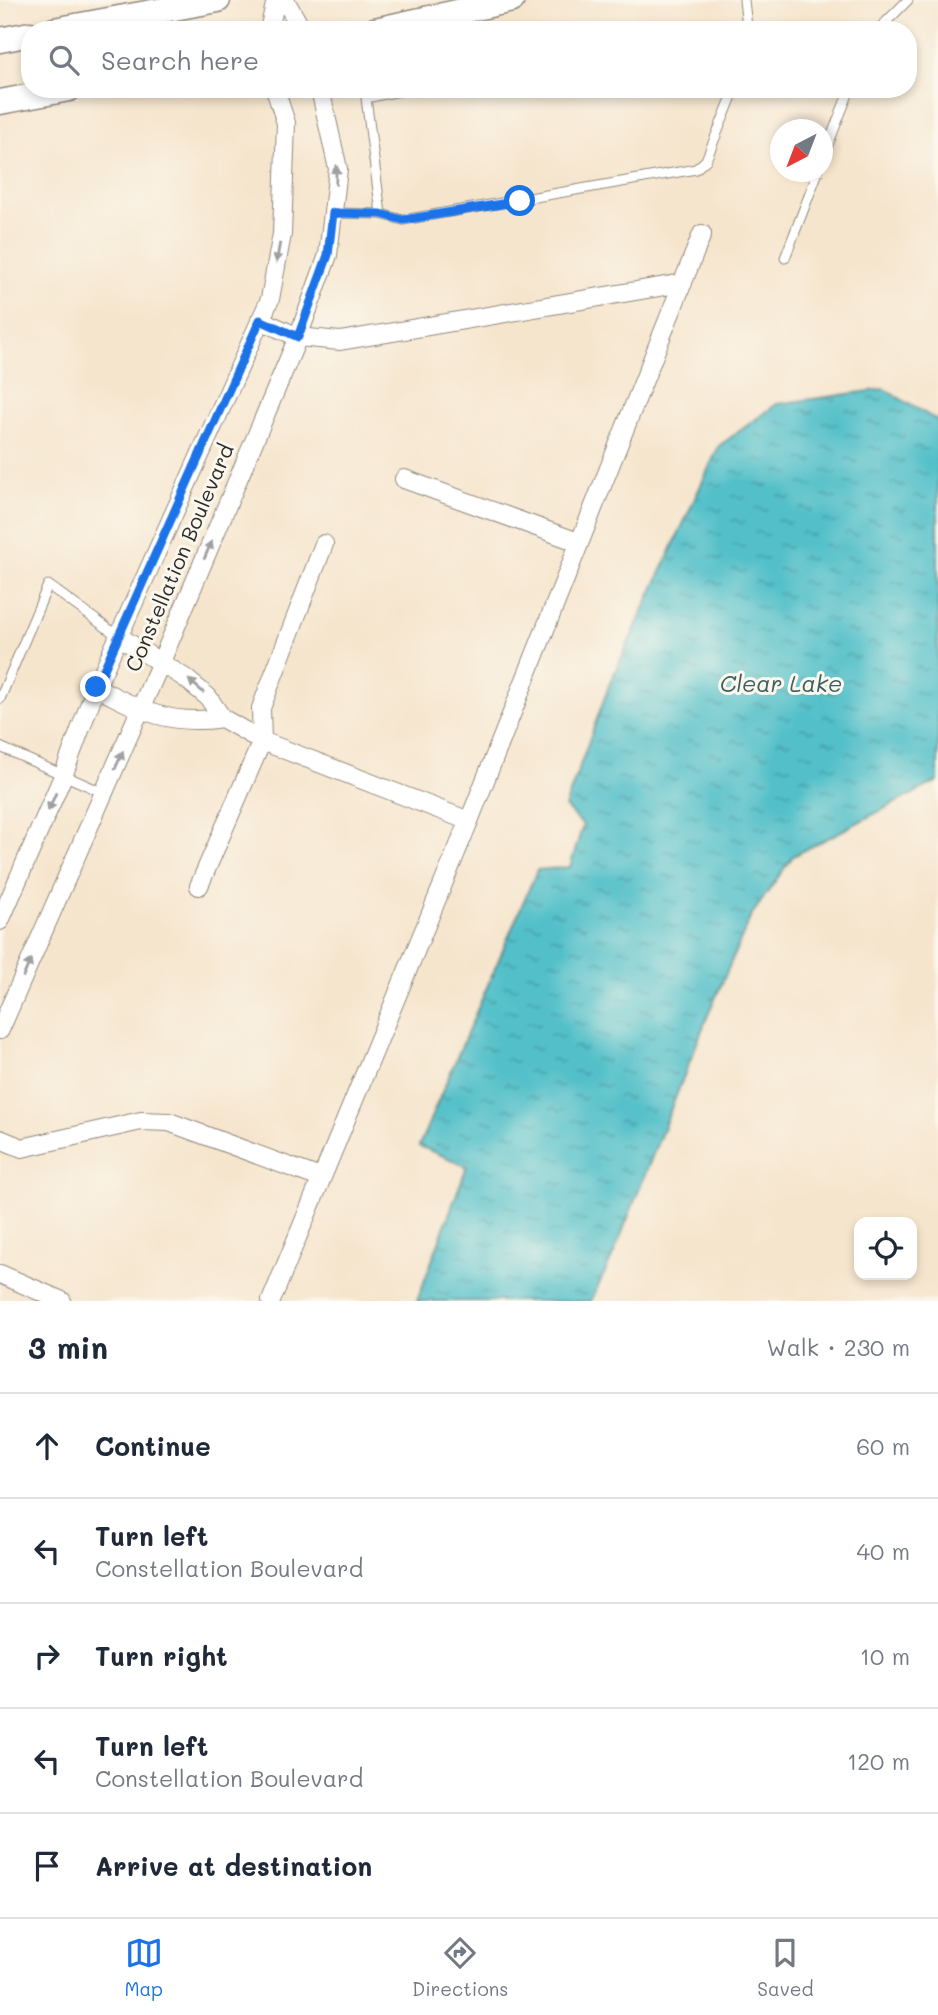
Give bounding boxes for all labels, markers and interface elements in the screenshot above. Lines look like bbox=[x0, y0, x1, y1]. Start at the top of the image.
search box bbox=[21, 21, 917, 98]
icon: search bbox=[45, 41, 83, 79]
text: Search here bbox=[101, 43, 259, 77]
north arrow bbox=[770, 119, 833, 182]
one-way arrow bbox=[331, 164, 342, 186]
route start bbox=[504, 185, 535, 216]
one-way arrow bbox=[273, 243, 284, 265]
street label: Constellation Boulevard bbox=[118, 439, 239, 675]
one-way arrow bbox=[203, 540, 214, 561]
water label: Clear Lake bbox=[720, 668, 842, 698]
route end bbox=[80, 671, 111, 702]
one-way arrow bbox=[187, 679, 204, 694]
one-way arrow bbox=[114, 749, 125, 770]
one-way arrow bbox=[46, 792, 58, 812]
one-way arrow bbox=[22, 957, 33, 978]
map controls bbox=[854, 1217, 917, 1280]
button: locate bbox=[854, 1217, 917, 1280]
text: 3 min bbox=[28, 1327, 108, 1367]
text: Walk · 230 m bbox=[767, 1332, 910, 1362]
icon: ahead bbox=[28, 1427, 66, 1465]
text: Continue bbox=[95, 1429, 211, 1463]
text: 60 m bbox=[856, 1431, 910, 1461]
text: Turn left bbox=[95, 1519, 208, 1553]
icon: left bbox=[28, 1532, 66, 1570]
text: 40 m bbox=[857, 1536, 910, 1566]
text: Constellation Boulevard bbox=[95, 1553, 363, 1583]
icon: right bbox=[28, 1637, 66, 1675]
text: Turn right bbox=[95, 1639, 228, 1673]
text: 10 m bbox=[860, 1641, 910, 1671]
text: Turn left bbox=[95, 1729, 208, 1763]
icon: left bbox=[28, 1742, 66, 1780]
text: 120 m bbox=[847, 1746, 910, 1776]
text: Constellation Boulevard bbox=[95, 1763, 363, 1793]
icon: arrive bbox=[28, 1847, 66, 1885]
text: Arrive at destination bbox=[95, 1849, 372, 1883]
tab: Map bbox=[124, 1934, 163, 2001]
tab: Directions bbox=[412, 1934, 508, 2001]
tab: Saved bbox=[757, 1934, 814, 2001]

